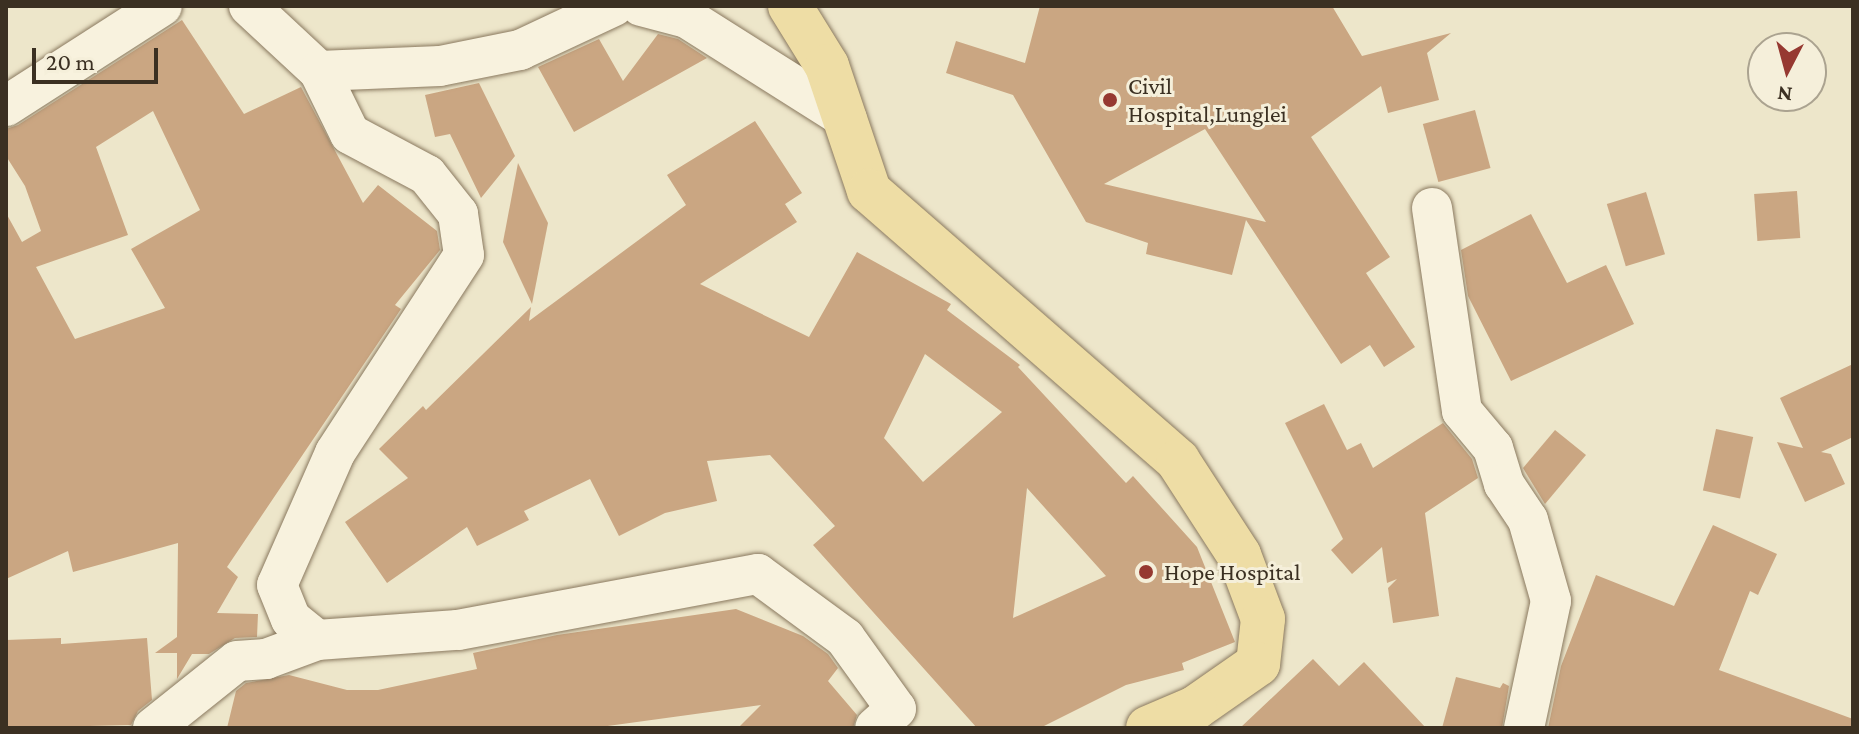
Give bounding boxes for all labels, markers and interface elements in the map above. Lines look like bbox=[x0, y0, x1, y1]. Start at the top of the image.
scale bar bbox=[36, 32, 162, 82]
north arrow bbox=[1747, 32, 1827, 112]
text: 20 m bbox=[46, 48, 95, 75]
place label: Civil Hospital,Lunglei bbox=[1128, 72, 1287, 128]
text: N bbox=[1776, 81, 1793, 108]
marker: Civil Hospital,Lunglei bbox=[1099, 89, 1121, 111]
place label: Hope Hospital bbox=[1164, 558, 1300, 586]
marker: Hope Hospital bbox=[1135, 561, 1157, 583]

